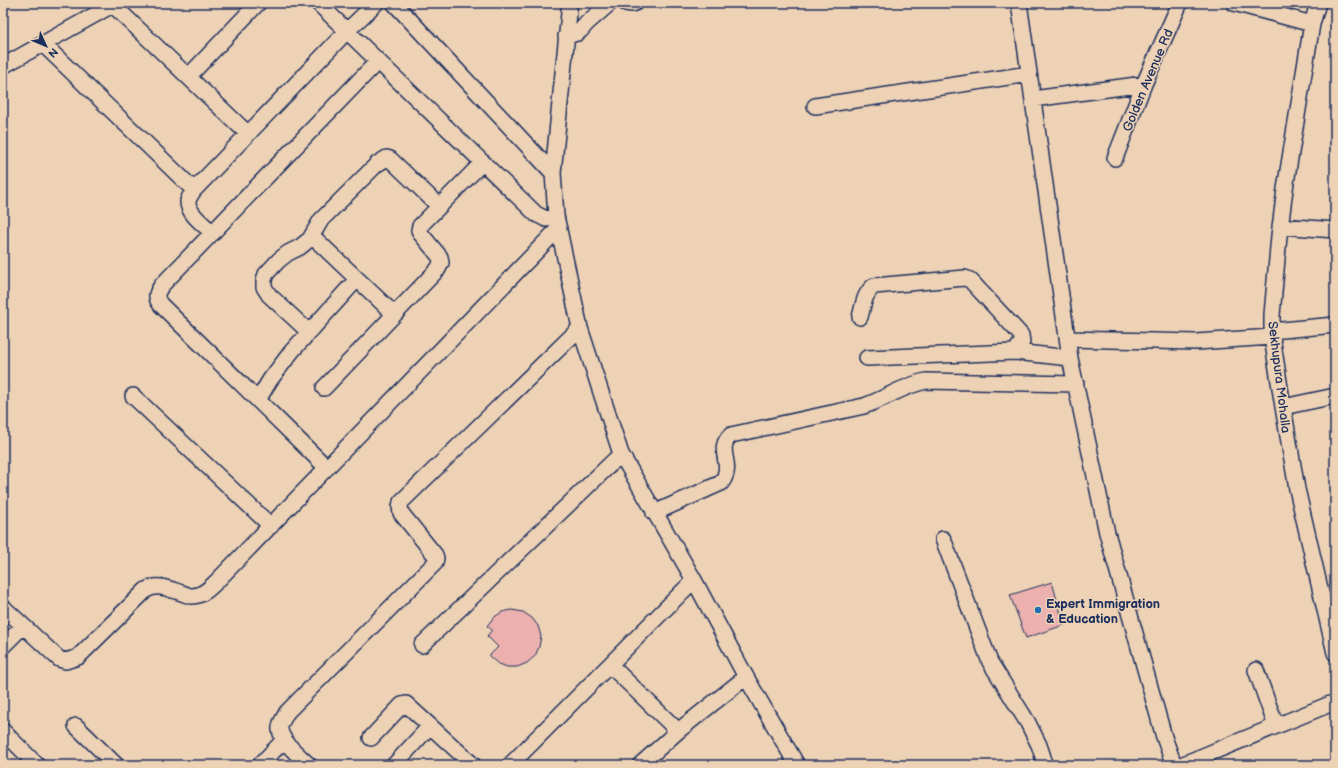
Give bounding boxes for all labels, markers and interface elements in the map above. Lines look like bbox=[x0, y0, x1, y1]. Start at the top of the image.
north arrow bbox=[26, 26, 66, 66]
street label: Golden Avenue Rd bbox=[1119, 27, 1177, 134]
text: N bbox=[45, 45, 60, 60]
street label: Sekhupura Mohalla bbox=[1264, 320, 1294, 434]
place label: Expert Immigration & Education bbox=[1046, 596, 1160, 627]
marker: Expert Immigration & Education bbox=[1033, 605, 1043, 615]

